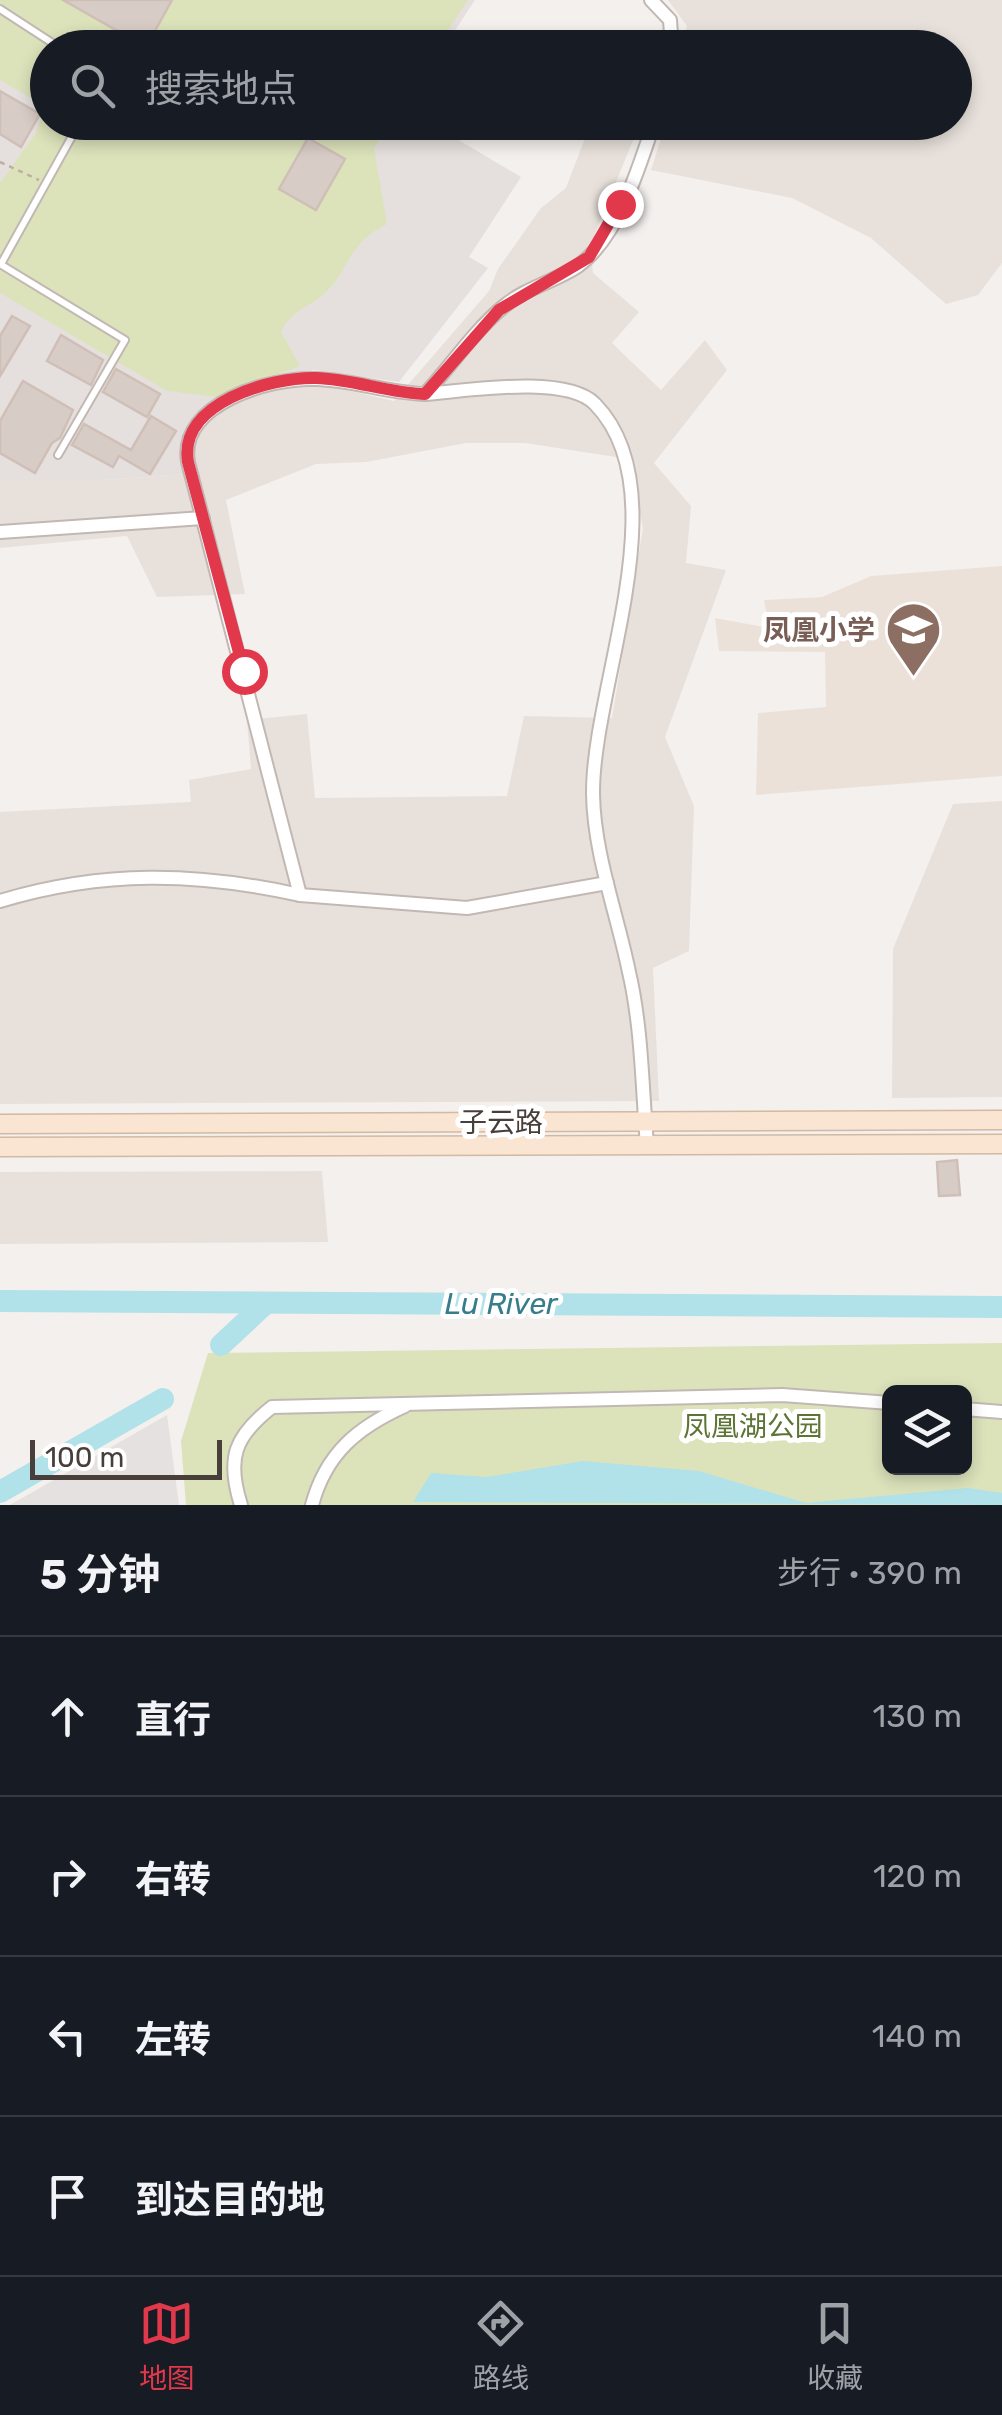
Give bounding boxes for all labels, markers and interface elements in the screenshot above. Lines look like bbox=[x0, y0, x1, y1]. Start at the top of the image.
search box bbox=[30, 30, 972, 140]
icon: search bbox=[65, 58, 120, 113]
text: 搜索地点 bbox=[145, 66, 297, 112]
route end bbox=[598, 182, 644, 228]
school or university icon: 凤凰小学 bbox=[884, 600, 944, 679]
place label: 凤凰小学 bbox=[763, 614, 875, 647]
route start bbox=[222, 649, 268, 695]
street label: 子云路 bbox=[459, 1106, 543, 1139]
water label: Lu River bbox=[445, 1286, 559, 1322]
map controls bbox=[882, 1385, 972, 1475]
button: layers bbox=[882, 1385, 972, 1475]
park label: 凤凰湖公园 bbox=[683, 1410, 823, 1443]
scale bar bbox=[30, 1435, 222, 1480]
text: 100 m bbox=[45, 1441, 124, 1474]
text: 5 分钟 bbox=[40, 1550, 160, 1600]
text: 步行 · 390 m bbox=[777, 1554, 962, 1592]
icon: ahead bbox=[40, 1689, 95, 1744]
text: 直行 bbox=[135, 1697, 211, 1743]
text: 130 m bbox=[872, 1697, 962, 1735]
icon: right bbox=[40, 1849, 95, 1904]
text: 右转 bbox=[135, 1857, 211, 1903]
text: 120 m bbox=[873, 1857, 962, 1895]
icon: left bbox=[40, 2009, 95, 2064]
text: 左转 bbox=[135, 2017, 211, 2063]
text: 140 m bbox=[872, 2017, 962, 2055]
icon: arrive bbox=[40, 2169, 95, 2224]
text: 到达目的地 bbox=[135, 2177, 325, 2223]
tab: 地图 bbox=[139, 2296, 195, 2396]
tab: 路线 bbox=[473, 2296, 529, 2396]
tab: 收藏 bbox=[807, 2296, 863, 2396]

